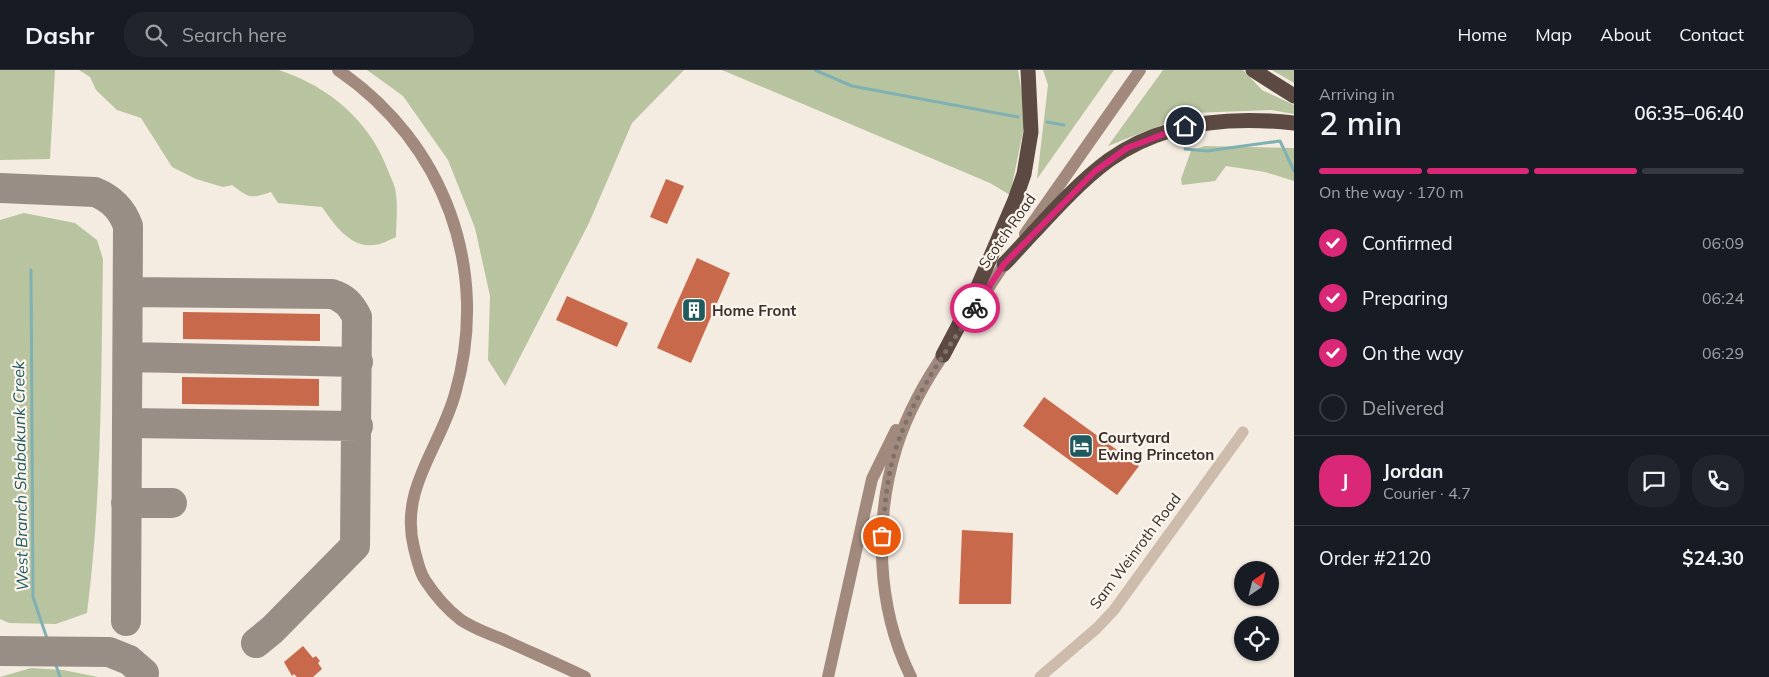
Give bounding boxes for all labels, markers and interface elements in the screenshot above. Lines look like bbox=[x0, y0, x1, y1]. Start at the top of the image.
search box bbox=[124, 12, 474, 57]
text: Dashr bbox=[25, 20, 94, 50]
icon: search bbox=[142, 21, 170, 49]
text: Search here bbox=[182, 23, 287, 47]
text: Home bbox=[1457, 23, 1507, 46]
text: Map bbox=[1535, 23, 1572, 46]
text: About bbox=[1600, 23, 1651, 46]
text: Contact bbox=[1679, 23, 1744, 46]
text: Arriving in bbox=[1319, 84, 1395, 104]
text: 06:35–06:40 bbox=[1634, 101, 1744, 125]
text: 2 min bbox=[1319, 103, 1402, 143]
pin bbox=[1164, 105, 1206, 147]
icon: home bbox=[1171, 112, 1199, 140]
text: On the way · 170 m bbox=[1319, 182, 1464, 202]
street label: Scotch Road bbox=[974, 190, 1040, 272]
icon: check bbox=[1319, 229, 1347, 257]
text: Confirmed bbox=[1362, 231, 1453, 255]
text: 06:09 bbox=[1702, 233, 1744, 253]
courier bbox=[950, 283, 1000, 333]
icon: check bbox=[1319, 284, 1347, 312]
text: Preparing bbox=[1362, 286, 1448, 310]
text: 06:24 bbox=[1702, 288, 1744, 308]
icon: bike bbox=[961, 294, 989, 322]
building icon: Home Front bbox=[681, 297, 707, 323]
place label: Home Front bbox=[712, 301, 796, 320]
icon: check bbox=[1319, 339, 1347, 367]
text: On the way bbox=[1362, 341, 1464, 365]
text: 06:29 bbox=[1702, 343, 1744, 363]
water label: West Branch Shabakunk Creek bbox=[8, 360, 32, 591]
text: Delivered bbox=[1362, 396, 1444, 420]
place label: Courtyard Ewing Princeton bbox=[1098, 428, 1214, 464]
hotel icon: Courtyard Ewing Princeton bbox=[1068, 433, 1094, 459]
button: chat bbox=[1628, 455, 1680, 507]
button: phone bbox=[1692, 455, 1744, 507]
text: Jordan bbox=[1383, 459, 1443, 483]
text: J bbox=[1342, 469, 1348, 493]
text: Courier · 4.7 bbox=[1383, 483, 1471, 503]
street label: Sam Weinroth Road bbox=[1085, 489, 1185, 613]
pin bbox=[861, 515, 903, 557]
icon: bag bbox=[868, 522, 896, 550]
text: Order #2120 bbox=[1319, 546, 1431, 570]
text: $24.30 bbox=[1682, 546, 1744, 570]
north arrow bbox=[1234, 561, 1279, 606]
map controls bbox=[1234, 561, 1279, 661]
button: locate bbox=[1234, 616, 1279, 661]

